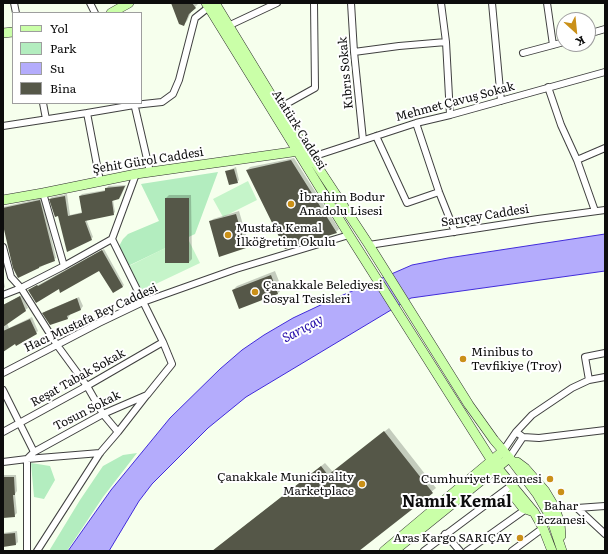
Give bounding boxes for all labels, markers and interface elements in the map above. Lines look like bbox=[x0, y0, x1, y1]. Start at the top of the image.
legend bbox=[12, 12, 142, 104]
north arrow bbox=[556, 12, 596, 52]
text: Yol bbox=[50, 19, 68, 37]
text: K bbox=[574, 33, 588, 51]
street label: Kıbrıs Sokak bbox=[336, 36, 356, 110]
text: Park bbox=[50, 39, 76, 57]
text: Su bbox=[50, 59, 65, 77]
text: Bina bbox=[50, 79, 76, 97]
street label: Mehmet Çavuş Sokak bbox=[394, 79, 516, 125]
street label: Atatürk Caddesi bbox=[269, 88, 329, 172]
street label: Şehit Gürol Caddesi bbox=[92, 145, 204, 177]
place label: İbrahim Bodur Anadolu Lisesi bbox=[299, 190, 385, 218]
marker: İbrahim Bodur Anadolu Lisesi bbox=[286, 199, 296, 209]
street label: Sarıçay Caddesi bbox=[440, 202, 530, 230]
place label: Mustafa Kemal İlköğretim Okulu bbox=[236, 221, 336, 249]
marker: Mustafa Kemal İlköğretim Okulu bbox=[223, 230, 233, 240]
place label: Çanakkale Belediyesi Sosyal Tesisleri bbox=[263, 278, 383, 306]
street label: Hacı Mustafa Bey Caddesi bbox=[22, 281, 160, 355]
marker: Çanakkale Belediyesi Sosyal Tesisleri bbox=[250, 287, 260, 297]
water label: Sarıçay bbox=[280, 312, 326, 346]
place label: Minibus to Tevfikiye (Troy) bbox=[471, 345, 562, 373]
street label: Reşat Tabak Sokak bbox=[28, 346, 128, 410]
marker: Minibus to Tevfikiye (Troy) bbox=[458, 354, 468, 364]
street label: Tosun Sokak bbox=[51, 388, 123, 434]
place label: Çanakkale Municipality Marketplace bbox=[217, 470, 354, 498]
place label: Cumhuriyet Eczanesi bbox=[421, 472, 542, 486]
marker: Cumhuriyet Eczanesi bbox=[545, 474, 555, 484]
marker: Çanakkale Municipality Marketplace bbox=[357, 479, 367, 489]
marker: Bahar Eczanesi bbox=[556, 487, 566, 497]
district label: Namık Kemal bbox=[402, 492, 512, 512]
place label: Bahar Eczanesi bbox=[536, 499, 586, 527]
place label: Aras Kargo SARIÇAY bbox=[393, 531, 512, 545]
marker: Aras Kargo SARIÇAY bbox=[515, 533, 525, 543]

